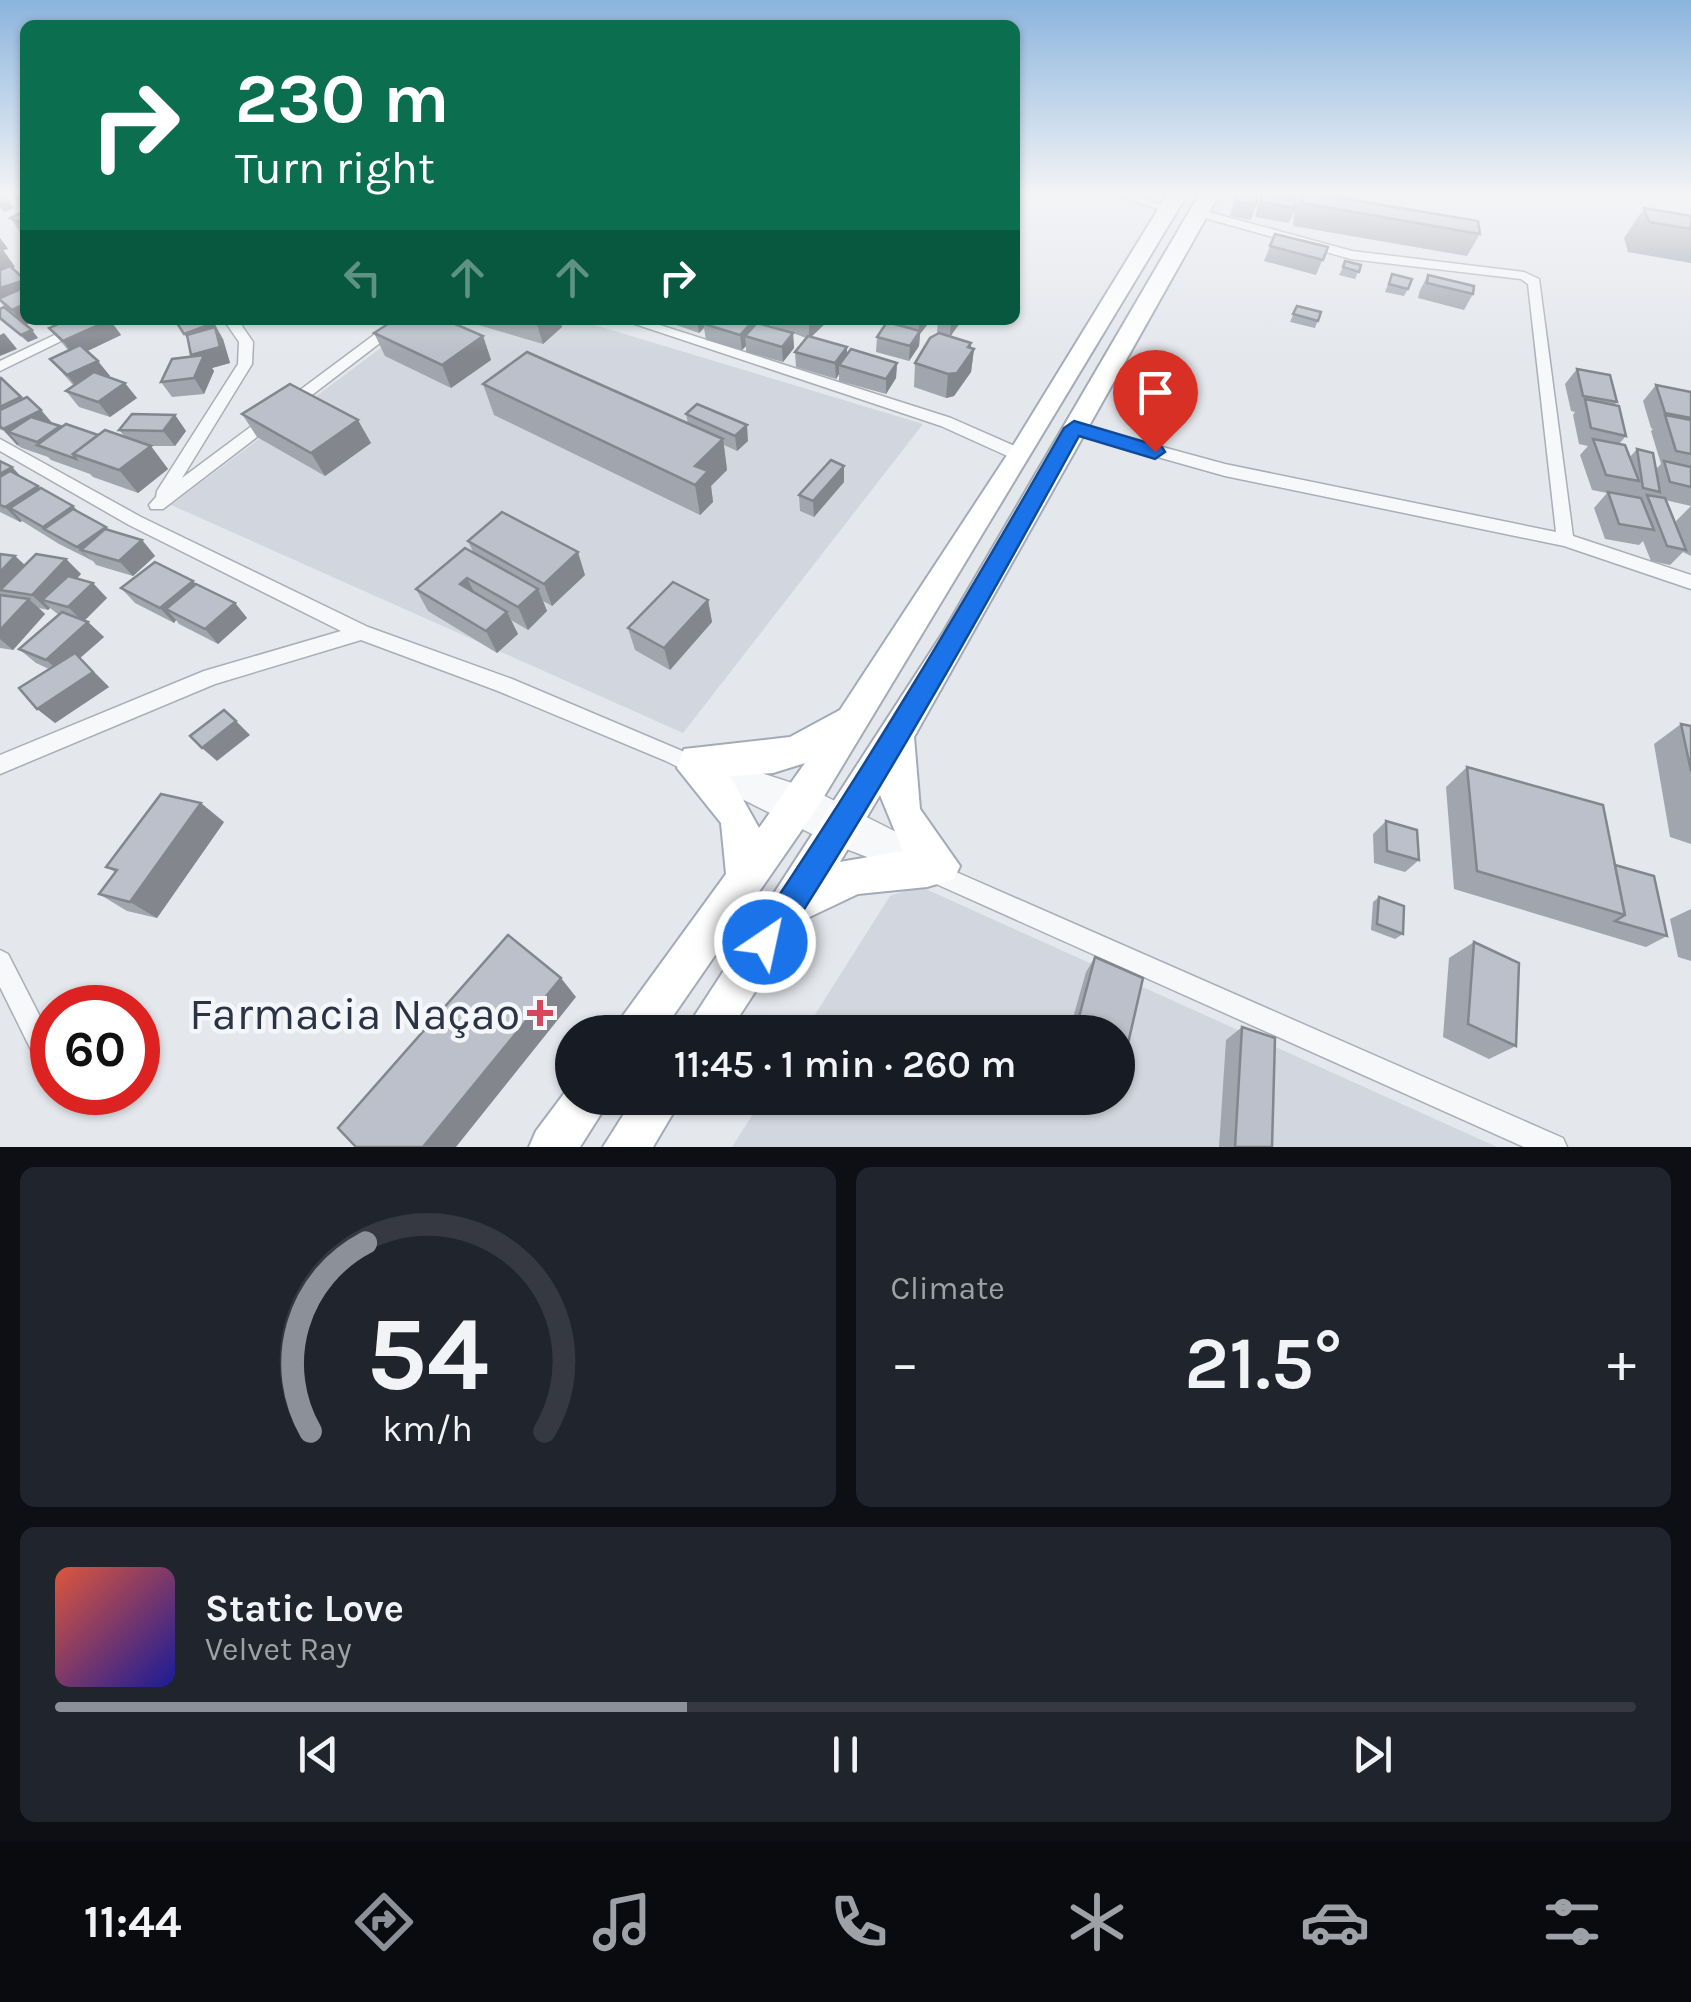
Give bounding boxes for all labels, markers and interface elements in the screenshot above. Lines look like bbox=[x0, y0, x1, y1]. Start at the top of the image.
text: 230 m bbox=[235, 58, 449, 140]
icon: right bbox=[70, 60, 200, 190]
text: Turn right bbox=[235, 142, 435, 194]
icon: left bbox=[335, 250, 390, 305]
icon: ahead bbox=[440, 250, 495, 305]
icon: ahead bbox=[545, 250, 600, 305]
icon: right bbox=[650, 250, 705, 305]
pin bbox=[1113, 350, 1198, 453]
icon: arrive bbox=[1128, 365, 1183, 420]
position arrow bbox=[713, 890, 817, 994]
speed limit sign: 60 bbox=[30, 985, 160, 1115]
place label: Farmacia Naçao bbox=[189, 988, 520, 1040]
marker: Farmacia Naçao bbox=[529, 1002, 551, 1024]
text: 11:45 · 1 min · 260 m bbox=[674, 1042, 1016, 1087]
text: Climate bbox=[891, 1270, 1005, 1307]
text: 54 bbox=[367, 1294, 489, 1415]
text: 21.5° bbox=[1184, 1319, 1342, 1407]
text: − bbox=[891, 1331, 919, 1395]
text: + bbox=[1607, 1331, 1636, 1395]
text: km/h bbox=[382, 1408, 473, 1450]
text: Static Love bbox=[205, 1586, 404, 1631]
text: Velvet Ray bbox=[205, 1631, 352, 1668]
icon: previous bbox=[291, 1727, 346, 1782]
icon: pause bbox=[818, 1727, 873, 1782]
icon: next bbox=[1345, 1727, 1400, 1782]
icon: directions bbox=[349, 1887, 419, 1957]
icon: music bbox=[587, 1887, 657, 1957]
icon: phone bbox=[824, 1887, 894, 1957]
icon: climate bbox=[1062, 1887, 1132, 1957]
icon: car bbox=[1300, 1887, 1370, 1957]
icon: filters bbox=[1537, 1887, 1607, 1957]
text: 11:44 bbox=[84, 1896, 182, 1948]

